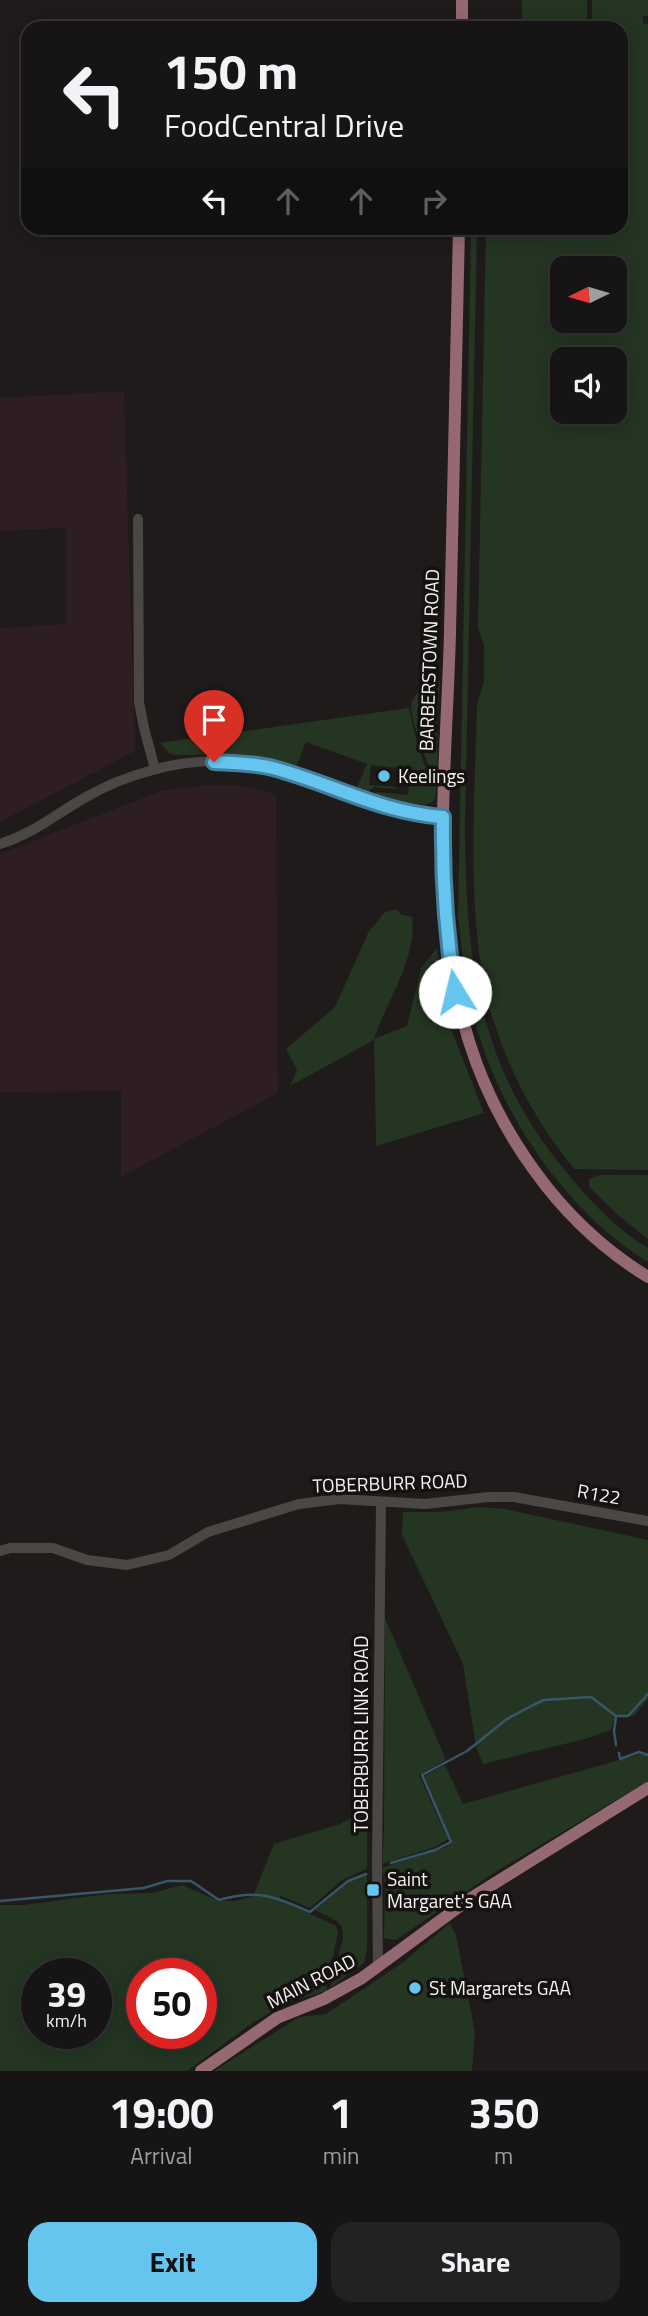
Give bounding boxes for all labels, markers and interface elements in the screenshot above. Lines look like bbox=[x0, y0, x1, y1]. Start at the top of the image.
text: 150 m bbox=[164, 33, 298, 108]
icon: left bbox=[49, 49, 140, 140]
text: FoodCentral Drive bbox=[164, 101, 404, 149]
icon: left bbox=[196, 182, 234, 220]
icon: ahead bbox=[269, 182, 307, 220]
icon: ahead bbox=[342, 182, 380, 220]
icon: right bbox=[415, 182, 453, 220]
north arrow bbox=[550, 256, 626, 332]
map controls bbox=[550, 256, 627, 424]
button: sound bbox=[550, 347, 627, 424]
street label: BARBERSTOWN ROAD bbox=[411, 568, 446, 752]
pin bbox=[184, 690, 244, 762]
icon: arrive bbox=[195, 701, 233, 739]
place label: Keelings bbox=[398, 761, 465, 790]
marker: Keelings bbox=[376, 768, 392, 784]
position arrow bbox=[418, 955, 492, 1029]
street label: TOBERBURR ROAD bbox=[312, 1465, 468, 1500]
street label: R122 bbox=[575, 1475, 623, 1512]
street label: TOBERBURR LINK ROAD bbox=[346, 1636, 375, 1832]
place label: Saint Margaret's GAA bbox=[387, 1864, 512, 1915]
marker: Saint Margaret's GAA bbox=[365, 1882, 381, 1898]
street label: MAIN ROAD bbox=[261, 1946, 360, 2015]
speed limit sign: 50 bbox=[126, 1958, 217, 2049]
text: 39 bbox=[47, 1967, 86, 2021]
place label: St Margarets GAA bbox=[429, 1973, 571, 2002]
marker: St Margarets GAA bbox=[407, 1980, 423, 1996]
text: km/h bbox=[46, 2007, 87, 2034]
text: 19:00 bbox=[109, 2080, 214, 2144]
text: 1 bbox=[329, 2080, 353, 2144]
text: 350 bbox=[468, 2080, 539, 2144]
text: Arrival bbox=[130, 2138, 193, 2173]
text: min bbox=[323, 2138, 359, 2173]
text: m bbox=[494, 2138, 513, 2173]
button: Exit bbox=[28, 2222, 317, 2302]
button: Share bbox=[331, 2222, 620, 2302]

